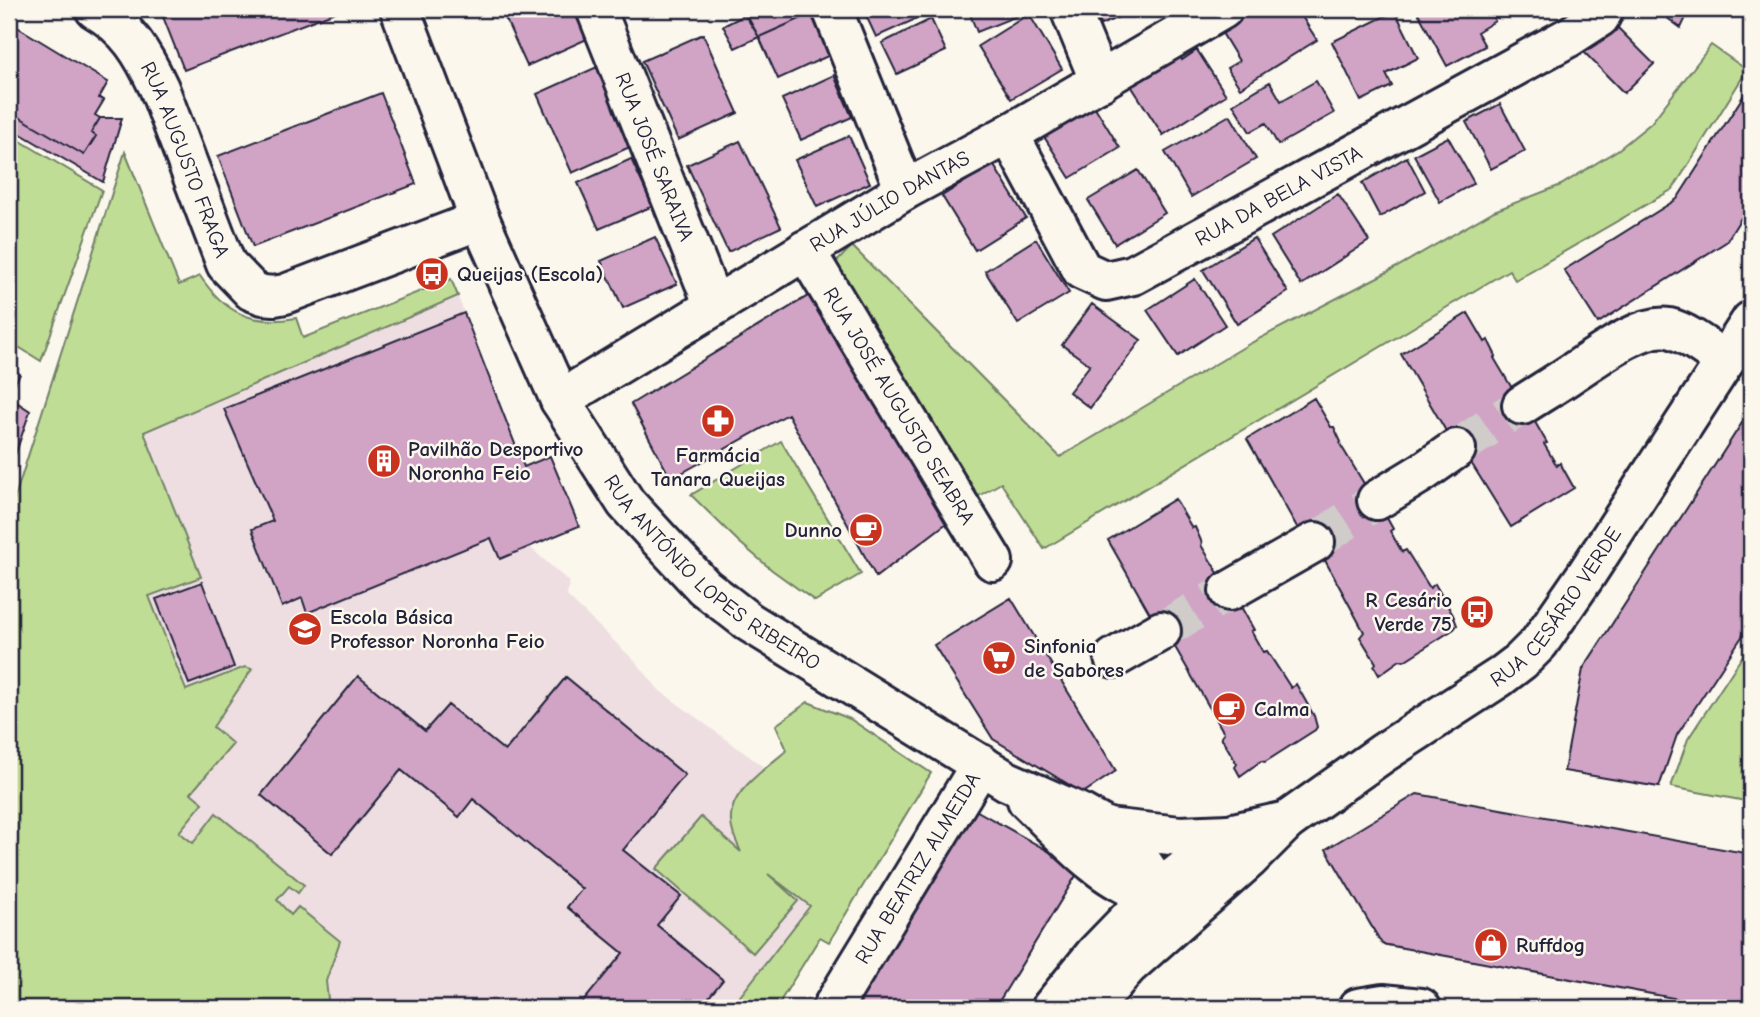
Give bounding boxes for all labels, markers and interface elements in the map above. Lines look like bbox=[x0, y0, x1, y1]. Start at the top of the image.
street label: RUA AUGUSTO FRAGA bbox=[136, 58, 234, 261]
street label: RUA JOSÉ SARAIVA bbox=[610, 69, 699, 245]
street label: RUA DA BELA VISTA bbox=[1191, 141, 1366, 251]
street label: RUA JÚLIO DANTAS bbox=[805, 146, 974, 257]
bus stop icon: Queijas (Escola) bbox=[413, 255, 451, 293]
place label: Queijas (Escola) bbox=[457, 262, 603, 286]
street label: RUA JOSÉ AUGUSTO SEABRA bbox=[818, 283, 980, 529]
pharmacy icon: Farmácia Tanara Queijas bbox=[699, 402, 737, 440]
place label: Pavilhão Desportivo Noronha Feio bbox=[408, 437, 583, 485]
building icon: Pavilhão Desportivo Noronha Feio bbox=[365, 442, 403, 480]
place label: Farmácia Tanara Queijas bbox=[651, 443, 785, 491]
street label: RUA ANTÓNIO LOPES RIBEIRO bbox=[599, 470, 825, 675]
cafe icon: Dunno bbox=[847, 511, 885, 549]
place label: Dunno bbox=[784, 518, 842, 542]
street label: RUA CESÁRIO VERDE bbox=[1486, 522, 1626, 692]
place label: R Cesário Verde 75 bbox=[1365, 588, 1452, 636]
bus stop icon: R Cesário Verde 75 bbox=[1458, 593, 1496, 631]
place label: Escola Básica Professor Noronha Feio bbox=[330, 605, 545, 653]
school or university icon: Escola Básica Professor Noronha Feio bbox=[286, 610, 324, 648]
place label: Sinfonia de Sabores bbox=[1024, 634, 1124, 682]
supermarket icon: Sinfonia de Sabores bbox=[980, 639, 1018, 677]
cafe icon: Calma bbox=[1210, 690, 1248, 728]
place label: Calma bbox=[1254, 697, 1310, 721]
street label: RUA BEATRIZ ALMEIDA bbox=[850, 768, 985, 968]
shop icon: Ruffdog bbox=[1472, 926, 1510, 964]
place label: Ruffdog bbox=[1516, 933, 1585, 957]

